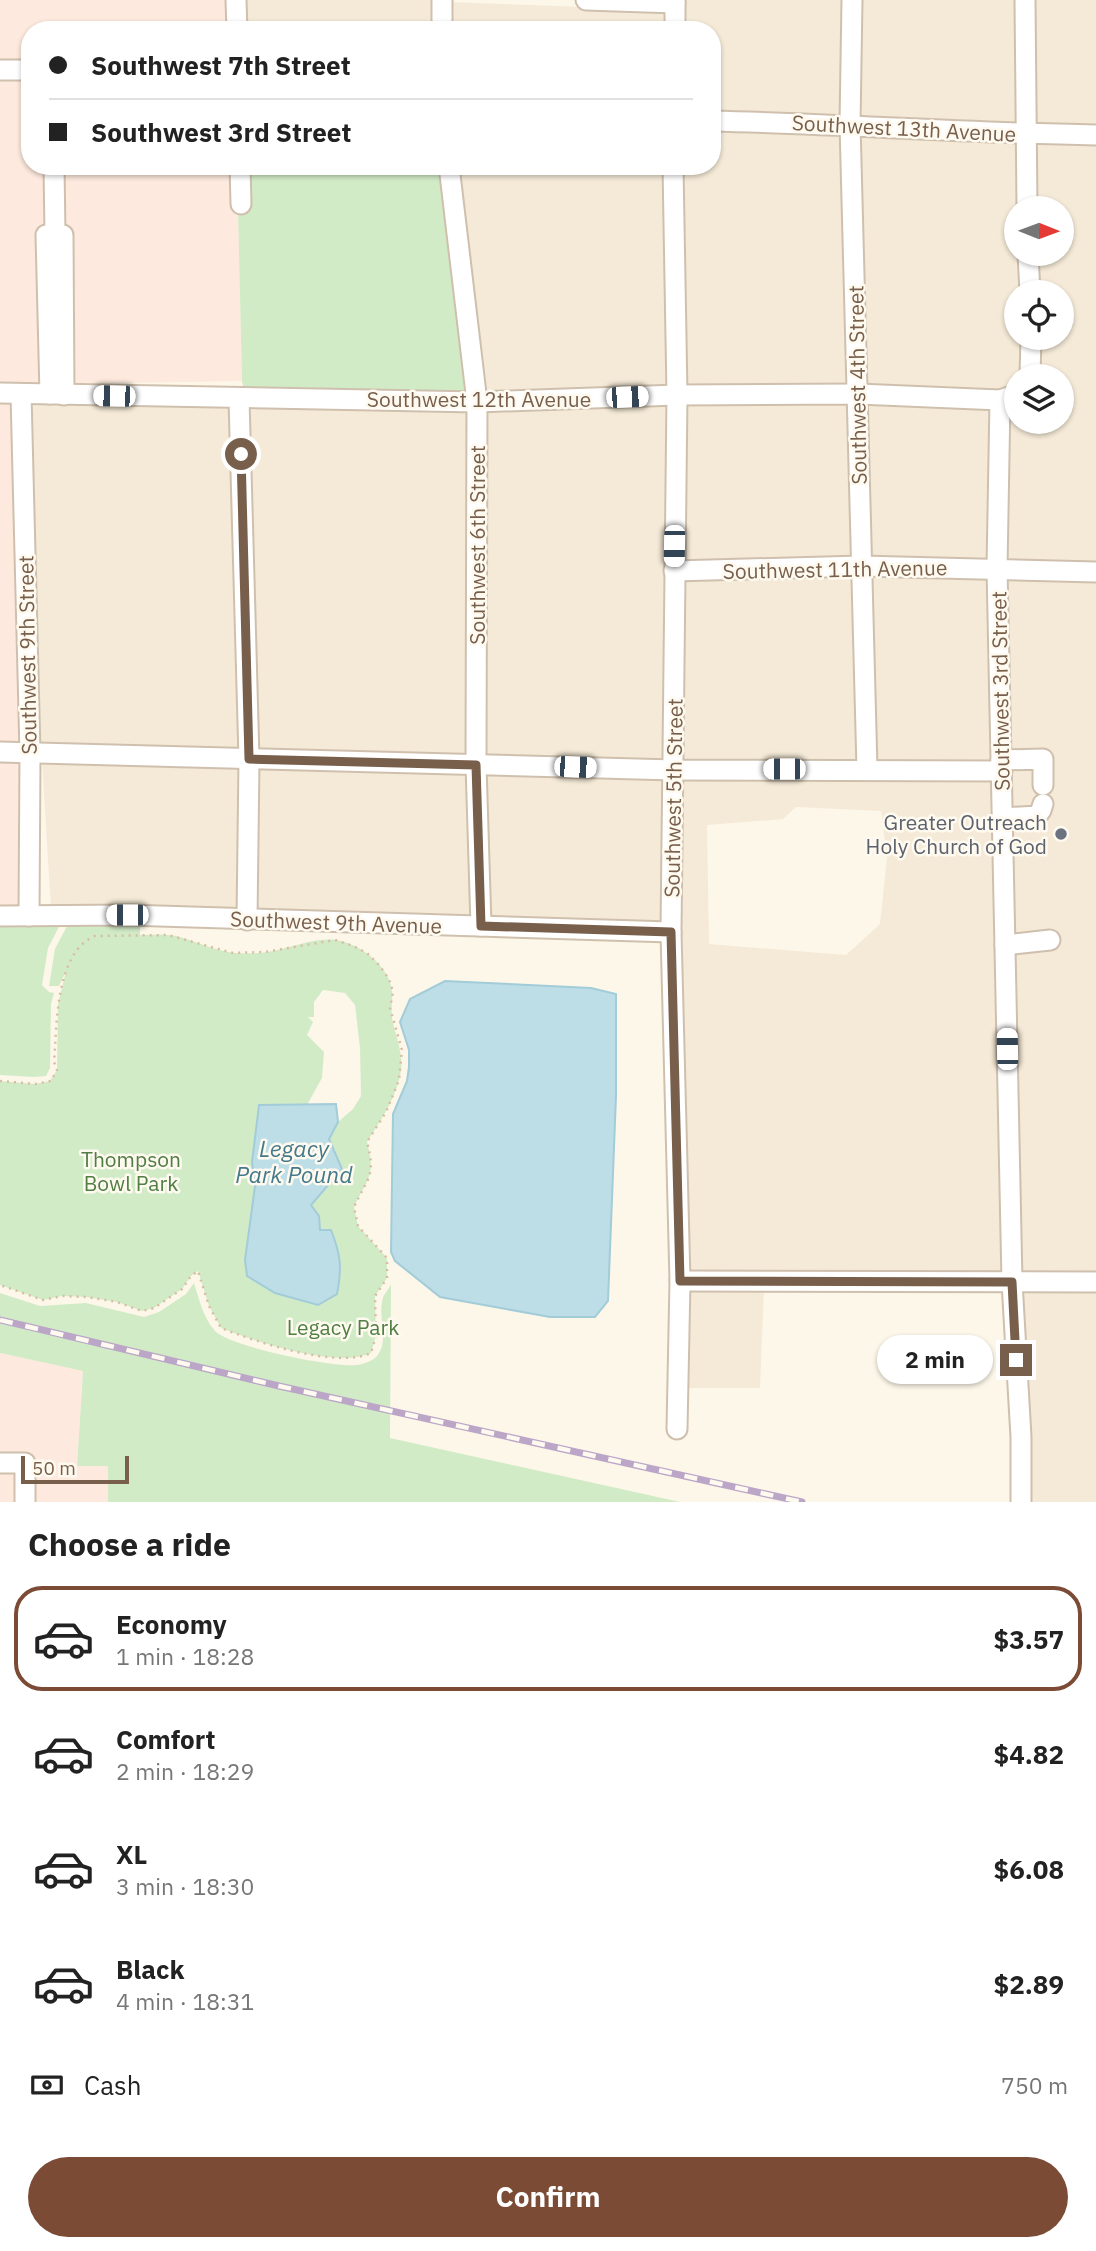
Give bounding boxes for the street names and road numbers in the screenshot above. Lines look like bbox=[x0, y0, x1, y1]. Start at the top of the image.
street label: Southwest 13th Avenue bbox=[791, 108, 1017, 148]
street label: Southwest 4th Street bbox=[841, 285, 873, 485]
street label: Southwest 12th Avenue bbox=[367, 385, 591, 413]
street label: Southwest 6th Street bbox=[463, 445, 491, 645]
street label: Southwest 11th Avenue bbox=[722, 553, 948, 585]
street label: Southwest 9th Street bbox=[11, 555, 43, 755]
street label: Southwest 3rd Street bbox=[984, 591, 1016, 791]
street label: Southwest 5th Street bbox=[657, 698, 689, 898]
street label: Southwest 9th Avenue bbox=[230, 904, 442, 940]

